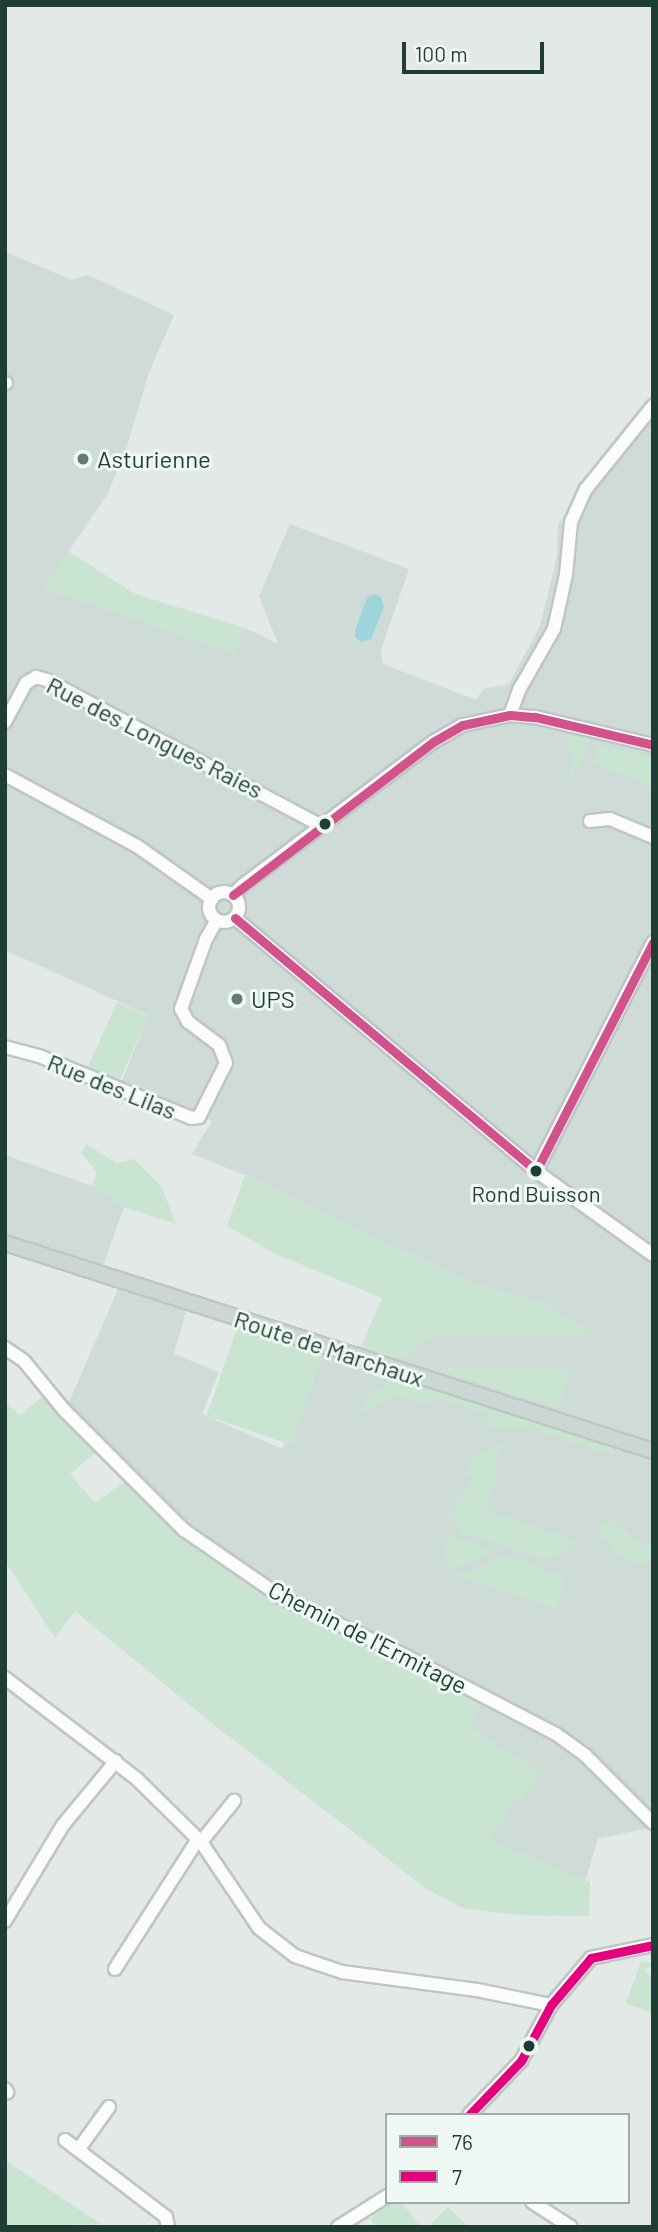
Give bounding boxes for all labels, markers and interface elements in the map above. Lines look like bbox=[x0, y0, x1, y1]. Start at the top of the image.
scale bar bbox=[406, 28, 548, 72]
text: 100 m bbox=[415, 41, 468, 66]
place label: Asturienne bbox=[97, 445, 211, 473]
marker: Asturienne bbox=[75, 451, 91, 467]
street label: Rue des Longues Raies bbox=[42, 670, 268, 804]
unlabelled marker bbox=[318, 817, 332, 831]
place label: UPS bbox=[251, 985, 295, 1013]
marker: UPS bbox=[229, 991, 245, 1007]
street label: Rue des Lilas bbox=[43, 1047, 181, 1125]
marker: Rond Buisson bbox=[529, 1164, 543, 1178]
place label: Rond Buisson bbox=[471, 1181, 601, 1207]
street label: Route de Marchaux bbox=[231, 1304, 427, 1392]
street label: Chemin de l'Ermitage bbox=[264, 1574, 472, 1700]
unlabelled marker bbox=[522, 2039, 536, 2053]
legend bbox=[385, 2113, 630, 2204]
text: 76 bbox=[452, 2129, 473, 2154]
text: 7 bbox=[452, 2164, 462, 2189]

